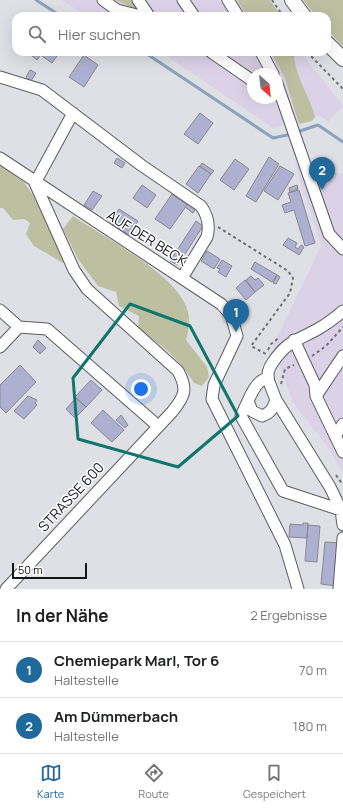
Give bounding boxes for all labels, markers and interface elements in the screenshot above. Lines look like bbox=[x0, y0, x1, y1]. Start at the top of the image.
search box bbox=[12, 12, 331, 56]
icon: search bbox=[26, 23, 48, 45]
text: Hier suchen bbox=[58, 24, 140, 45]
north arrow bbox=[247, 68, 283, 104]
pin: 2 bbox=[309, 157, 335, 190]
street label: AUF DER BECK bbox=[103, 205, 192, 270]
pin: 1 bbox=[223, 299, 249, 332]
your location bbox=[131, 379, 151, 399]
street label: STRASSE 600 bbox=[34, 458, 108, 535]
scale bar bbox=[12, 561, 87, 580]
text: 50 m bbox=[18, 562, 43, 577]
text: In der Nähe bbox=[16, 604, 109, 627]
text: 2 Ergebnisse bbox=[250, 606, 327, 624]
text: Chemiepark Marl, Tor 6 bbox=[54, 650, 219, 671]
text: 1 bbox=[26, 661, 32, 679]
text: 70 m bbox=[299, 661, 327, 679]
text: Haltestelle bbox=[54, 671, 119, 689]
text: Am Dümmerbach bbox=[54, 706, 178, 727]
text: 2 bbox=[25, 717, 33, 735]
text: 180 m bbox=[293, 717, 327, 735]
text: Haltestelle bbox=[54, 727, 119, 745]
tab: Karte bbox=[37, 762, 64, 801]
tab: Route bbox=[138, 762, 169, 801]
tab: Gespeichert bbox=[243, 762, 306, 801]

